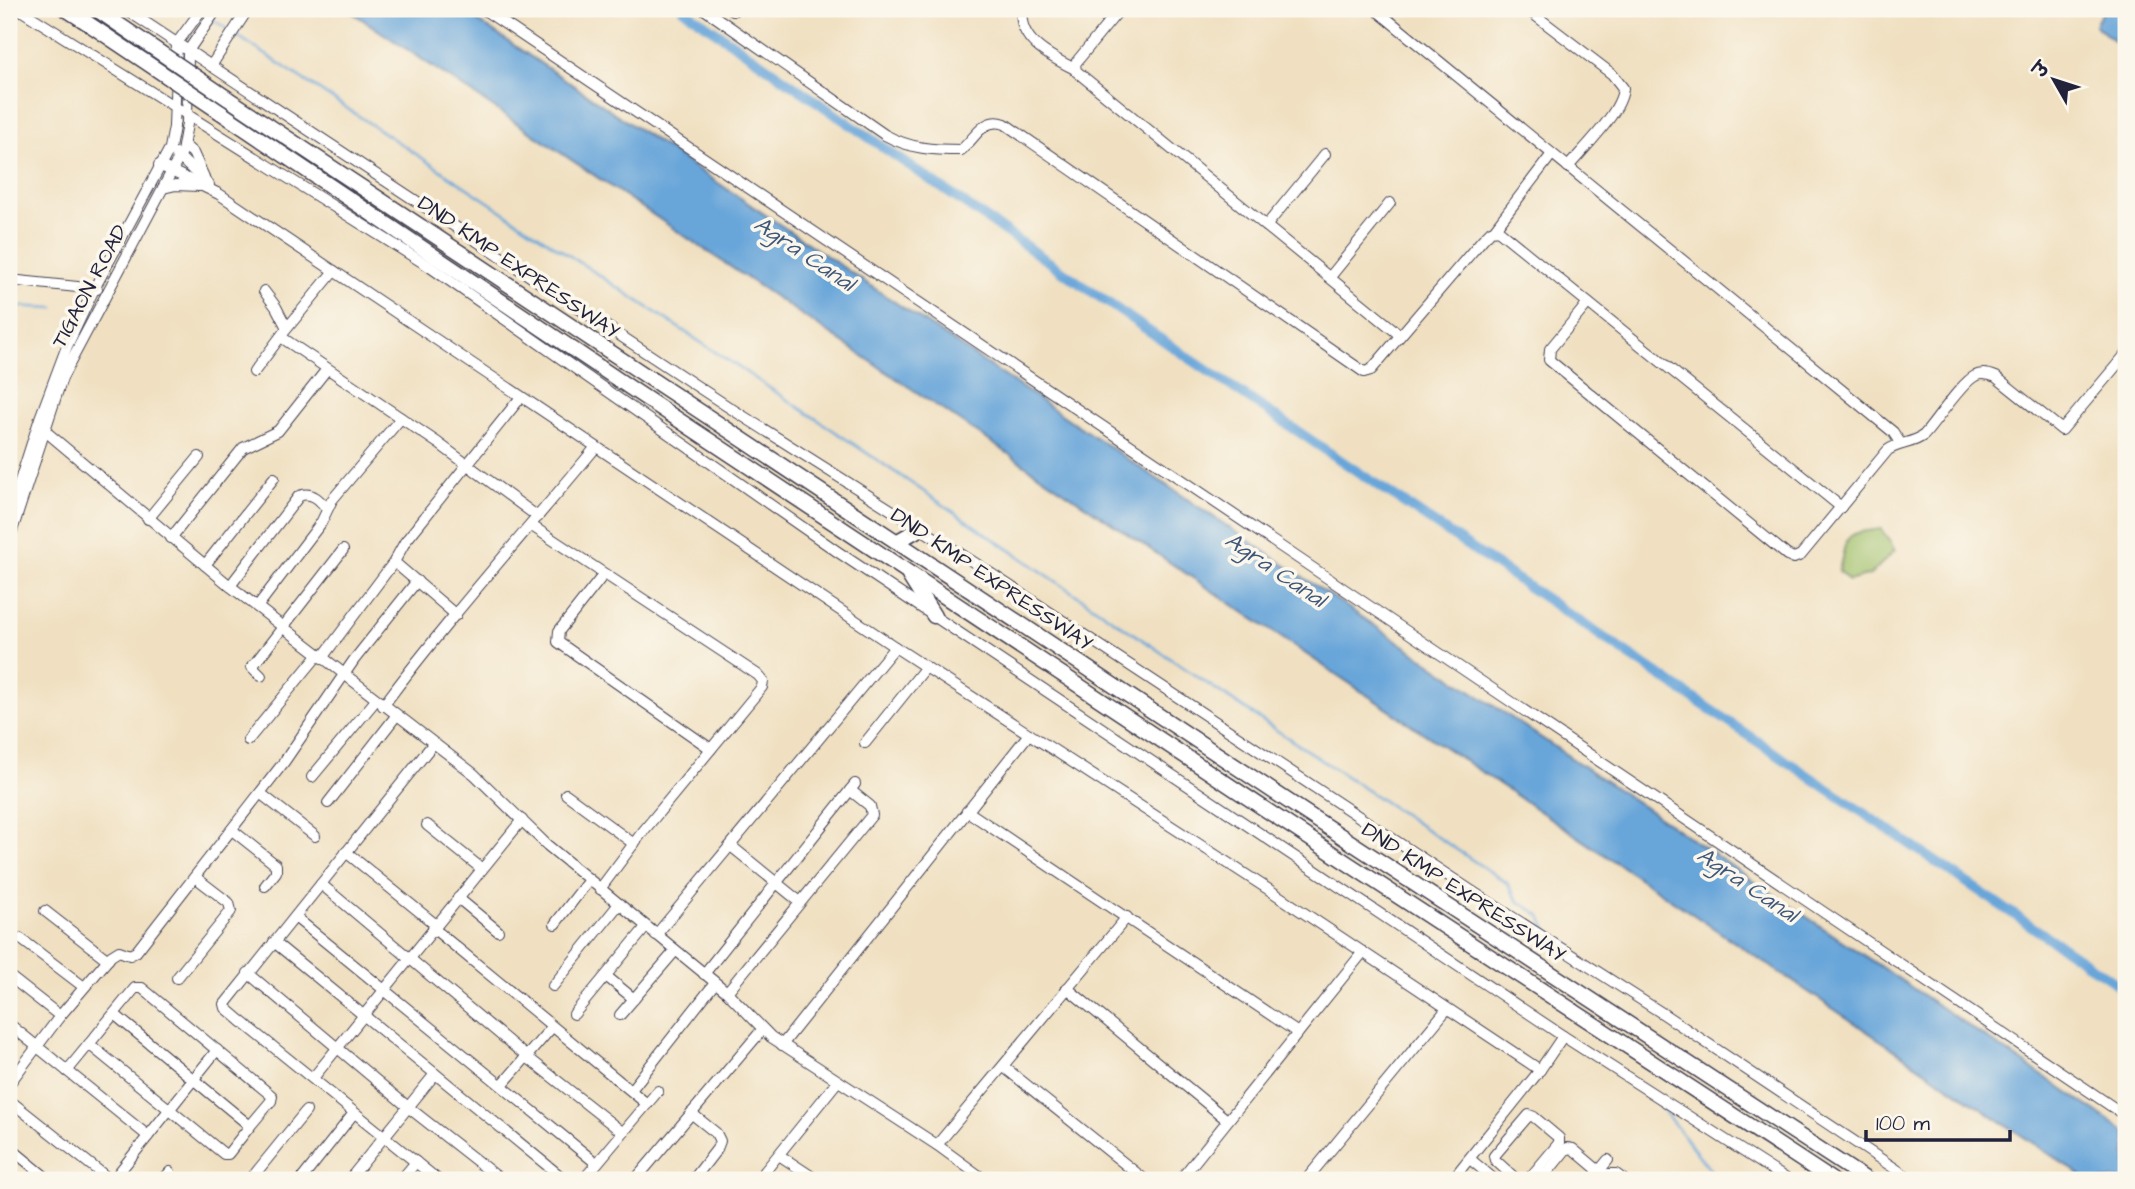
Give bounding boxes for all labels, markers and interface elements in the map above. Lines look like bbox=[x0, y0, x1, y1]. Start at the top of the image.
north arrow bbox=[2020, 46, 2090, 116]
text: उ bbox=[2026, 55, 2058, 85]
street label: DND KMP EXPRESSWAY bbox=[412, 189, 625, 346]
water label: Agra Canal bbox=[747, 208, 864, 302]
street label: TIGAON ROAD bbox=[45, 219, 134, 353]
street label: DND KMP EXPRESSWAY bbox=[885, 501, 1098, 658]
water label: Agra Canal bbox=[1218, 524, 1335, 618]
street label: DND KMP EXPRESSWAY bbox=[1356, 815, 1571, 969]
water label: Agra Canal bbox=[1690, 839, 1807, 933]
scale bar bbox=[1866, 1098, 2009, 1142]
text: 100 m bbox=[1876, 1109, 1931, 1138]

